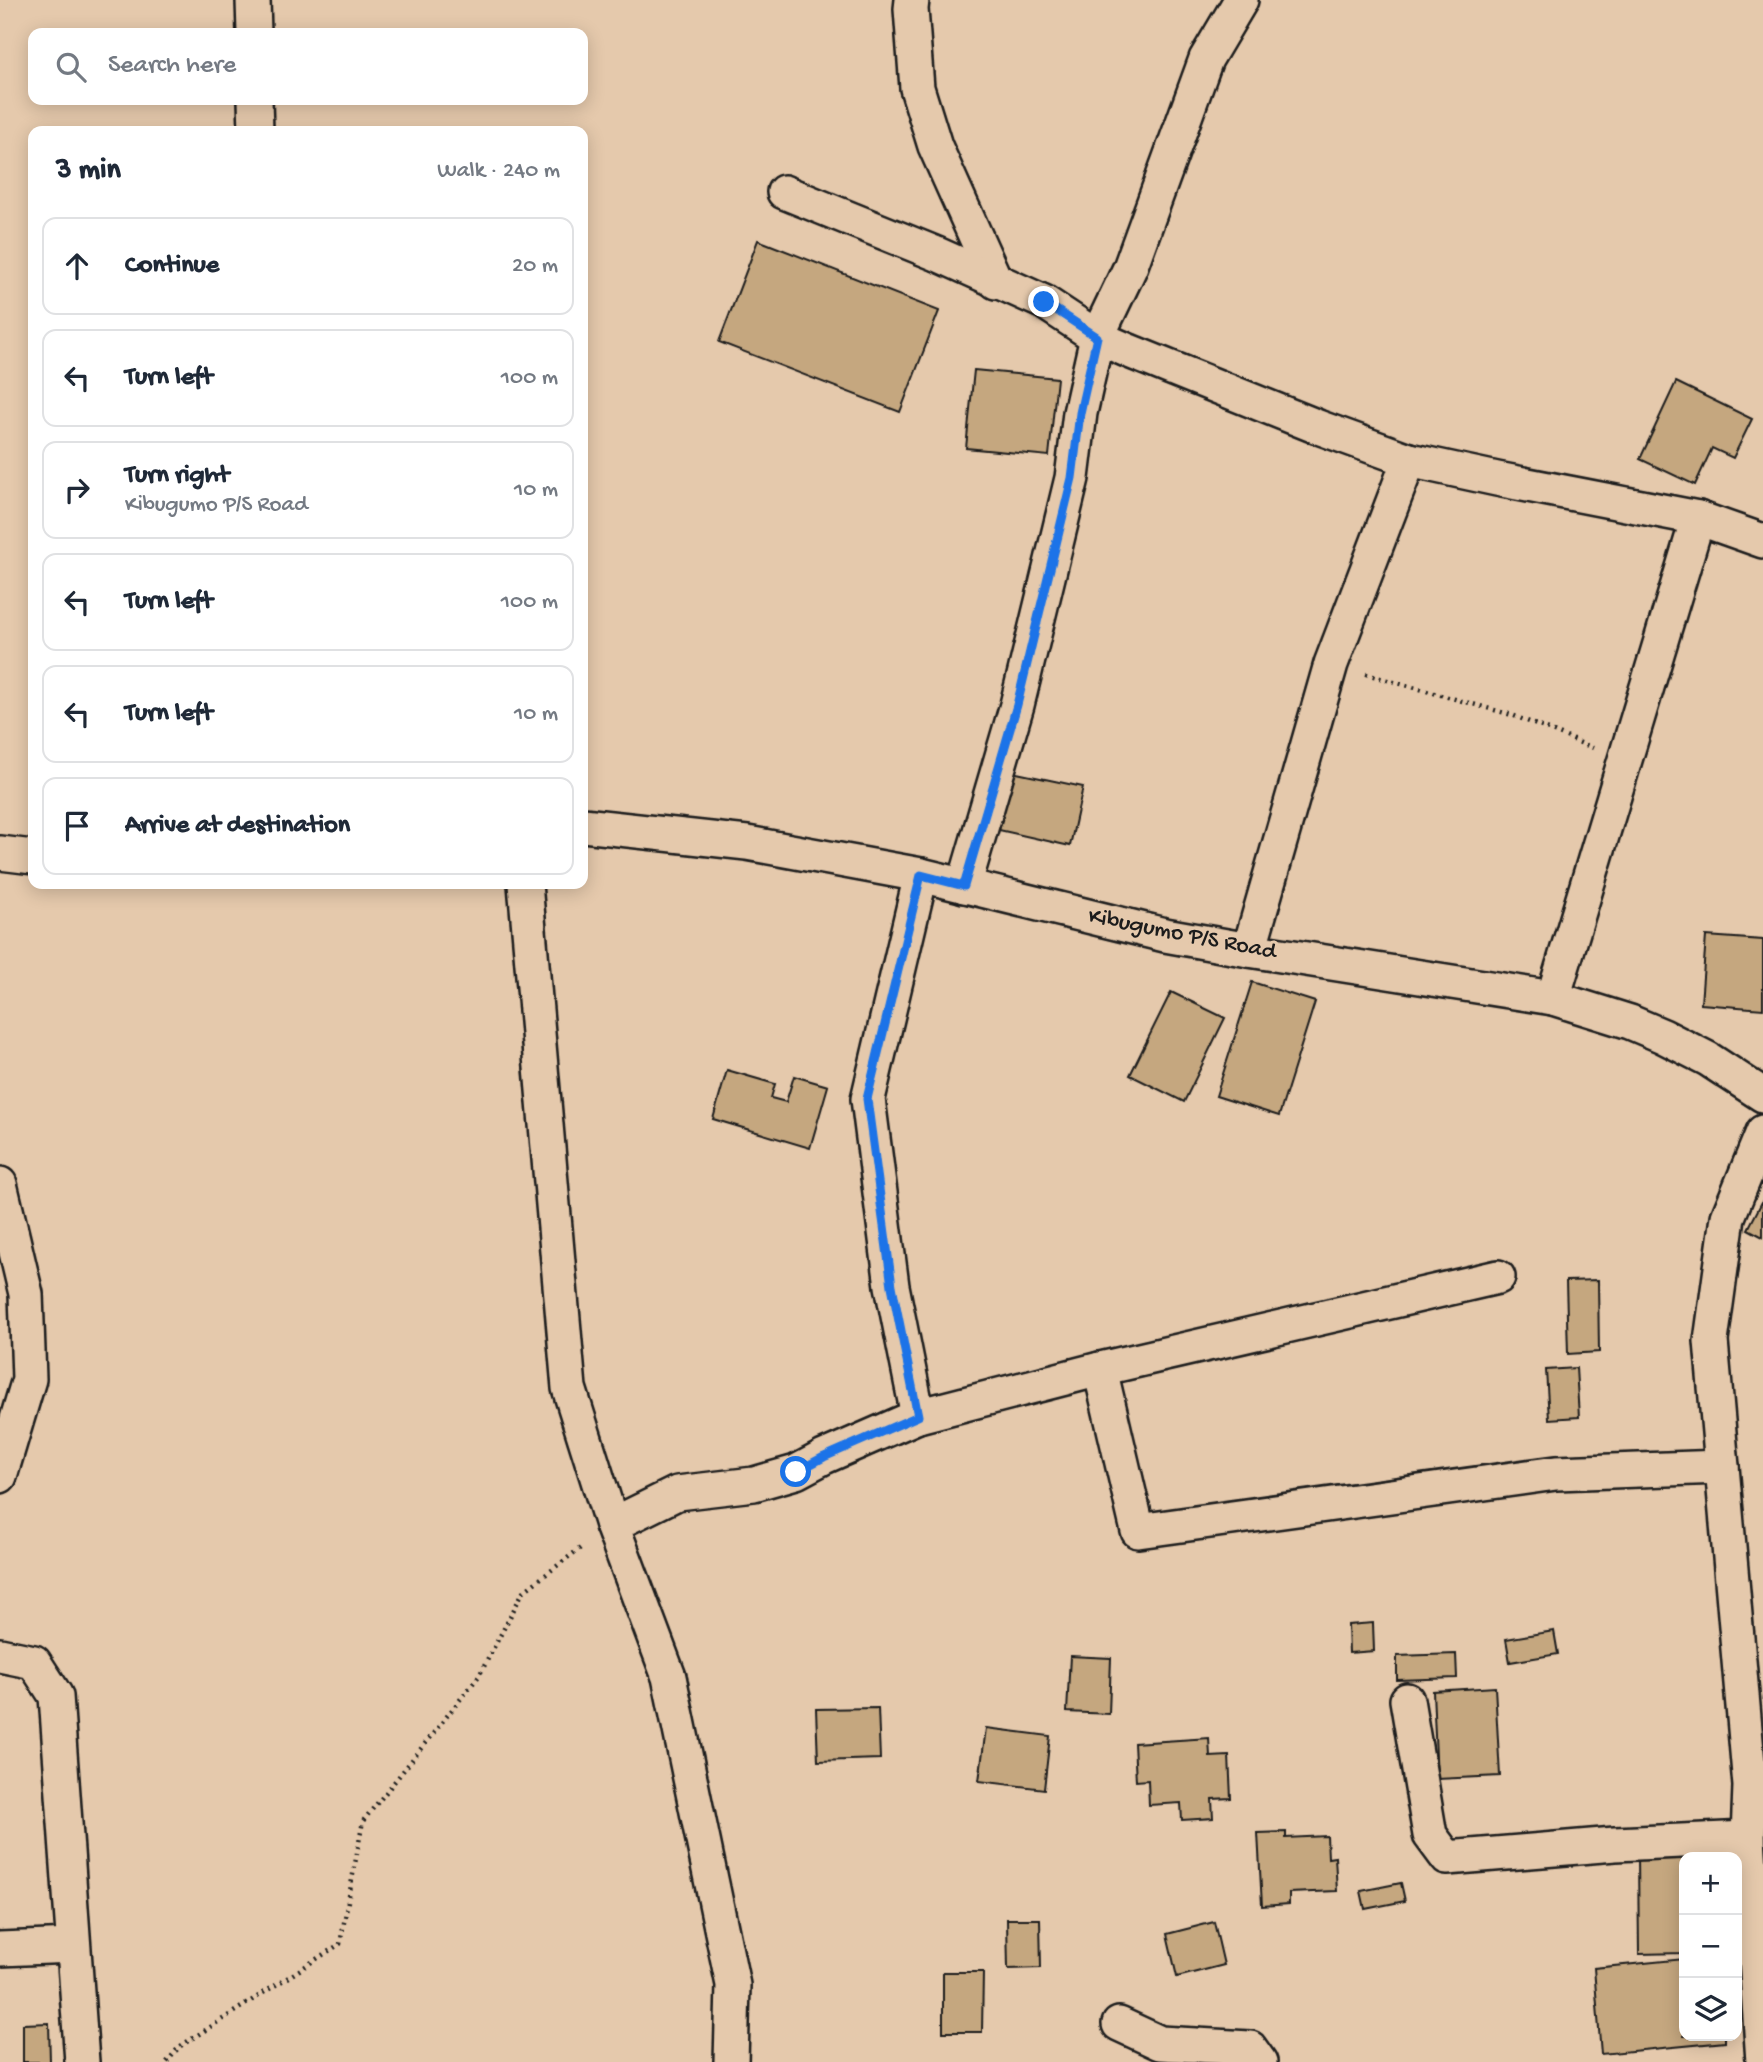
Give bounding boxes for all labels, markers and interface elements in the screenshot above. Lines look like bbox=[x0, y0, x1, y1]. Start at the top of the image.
search box bbox=[28, 28, 588, 105]
icon: search bbox=[52, 48, 90, 86]
text: Search here bbox=[108, 51, 236, 82]
text: 3 min bbox=[56, 154, 121, 189]
text: Walk · 240 m bbox=[437, 158, 560, 185]
icon: ahead bbox=[58, 247, 96, 285]
text: Continue bbox=[125, 251, 219, 282]
text: 20 m bbox=[512, 253, 558, 280]
route end bbox=[1028, 286, 1059, 317]
icon: left bbox=[58, 359, 96, 397]
text: Turn left bbox=[125, 363, 213, 394]
text: 100 m bbox=[501, 365, 558, 392]
text: Turn right bbox=[125, 461, 229, 492]
icon: right bbox=[58, 471, 96, 509]
text: 10 m bbox=[514, 477, 558, 504]
text: Kibugumo P/S Road bbox=[125, 492, 308, 519]
icon: left bbox=[58, 583, 96, 621]
text: Turn left bbox=[125, 587, 213, 618]
text: 100 m bbox=[501, 589, 558, 616]
icon: left bbox=[58, 695, 96, 733]
text: Turn left bbox=[125, 699, 213, 730]
text: 10 m bbox=[514, 701, 558, 728]
icon: arrive bbox=[58, 807, 96, 845]
text: Arrive at destination bbox=[125, 811, 350, 842]
street label: Kibugumo P/S Road bbox=[1086, 903, 1280, 968]
route start bbox=[780, 1456, 811, 1487]
map controls bbox=[1679, 1852, 1742, 2041]
button: + bbox=[1679, 1852, 1742, 1915]
button: − bbox=[1679, 1915, 1742, 1978]
button: layers bbox=[1679, 1978, 1742, 2041]

